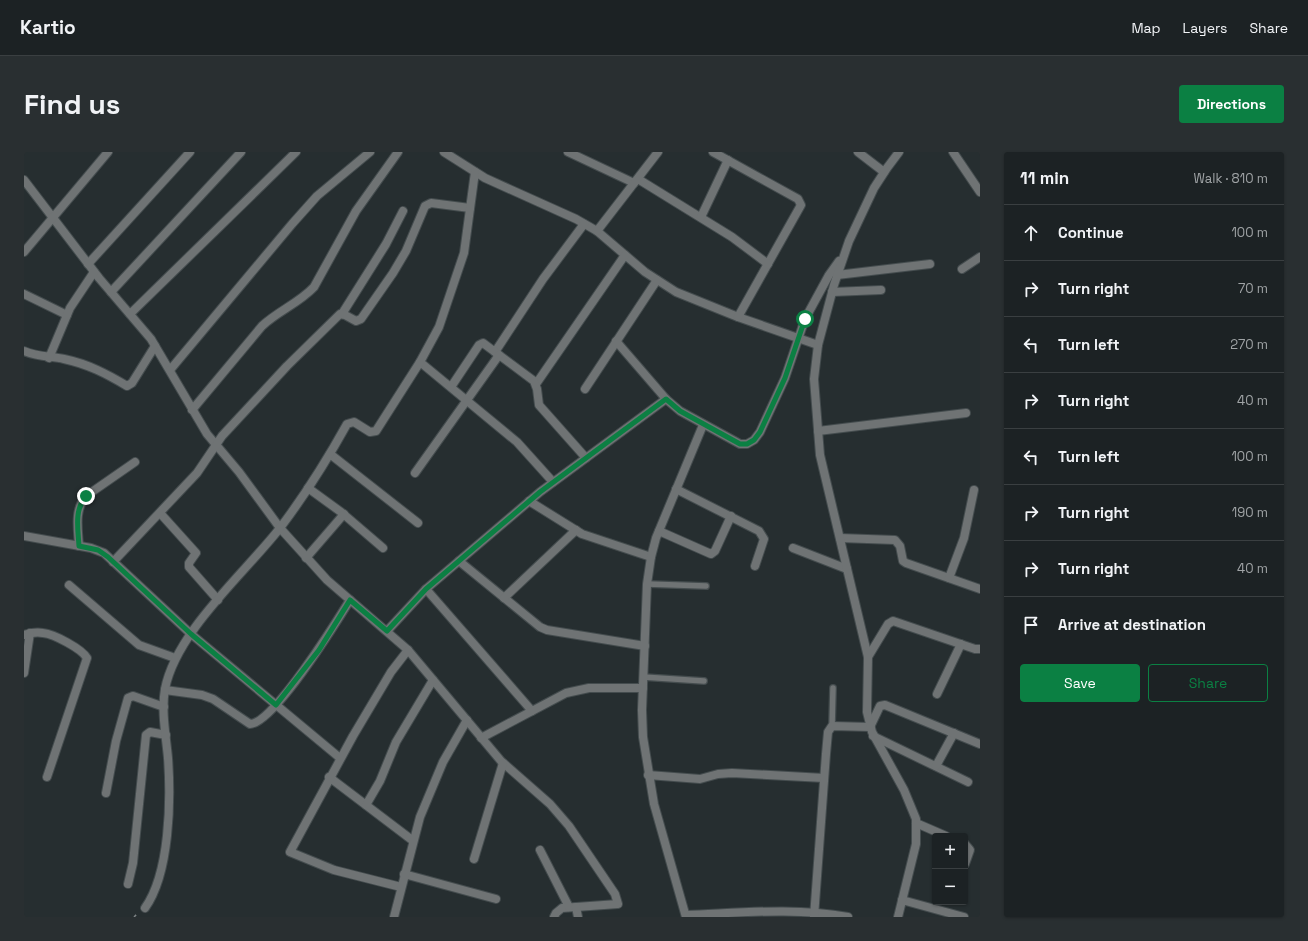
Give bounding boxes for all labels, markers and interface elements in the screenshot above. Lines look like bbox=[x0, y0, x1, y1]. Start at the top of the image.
text: Kartio bbox=[20, 15, 76, 40]
text: Map bbox=[1131, 19, 1161, 37]
text: Layers bbox=[1183, 19, 1227, 37]
text: Share bbox=[1249, 19, 1288, 37]
button: Directions bbox=[1179, 85, 1284, 123]
text: Find us bbox=[24, 86, 121, 122]
text: 11 min bbox=[1020, 167, 1069, 189]
text: Walk · 810 m bbox=[1194, 170, 1268, 187]
icon: ahead bbox=[1020, 222, 1042, 244]
text: Continue bbox=[1058, 223, 1124, 242]
text: 100 m bbox=[1231, 224, 1268, 241]
icon: right bbox=[1020, 278, 1042, 300]
text: Turn right bbox=[1058, 279, 1129, 298]
text: 70 m bbox=[1238, 280, 1268, 297]
route start bbox=[796, 310, 814, 328]
icon: left bbox=[1020, 334, 1042, 356]
text: Turn left bbox=[1058, 335, 1120, 354]
text: 270 m bbox=[1230, 336, 1268, 353]
icon: right bbox=[1020, 390, 1042, 412]
text: Turn right bbox=[1058, 391, 1129, 410]
text: 40 m bbox=[1237, 392, 1268, 409]
icon: left bbox=[1020, 446, 1042, 468]
text: Turn left bbox=[1058, 447, 1120, 466]
text: 100 m bbox=[1231, 448, 1268, 465]
route end bbox=[77, 487, 95, 505]
icon: right bbox=[1020, 502, 1042, 524]
text: Turn right bbox=[1058, 503, 1129, 522]
text: 190 m bbox=[1232, 504, 1268, 521]
icon: right bbox=[1020, 558, 1042, 580]
text: Turn right bbox=[1058, 559, 1129, 578]
text: 40 m bbox=[1237, 560, 1268, 577]
icon: arrive bbox=[1020, 614, 1042, 636]
text: Arrive at destination bbox=[1058, 615, 1206, 634]
button: Save bbox=[1020, 664, 1140, 702]
button: Share bbox=[1148, 664, 1268, 702]
map controls bbox=[932, 833, 968, 905]
button: + bbox=[932, 833, 968, 869]
button: − bbox=[932, 869, 968, 905]

